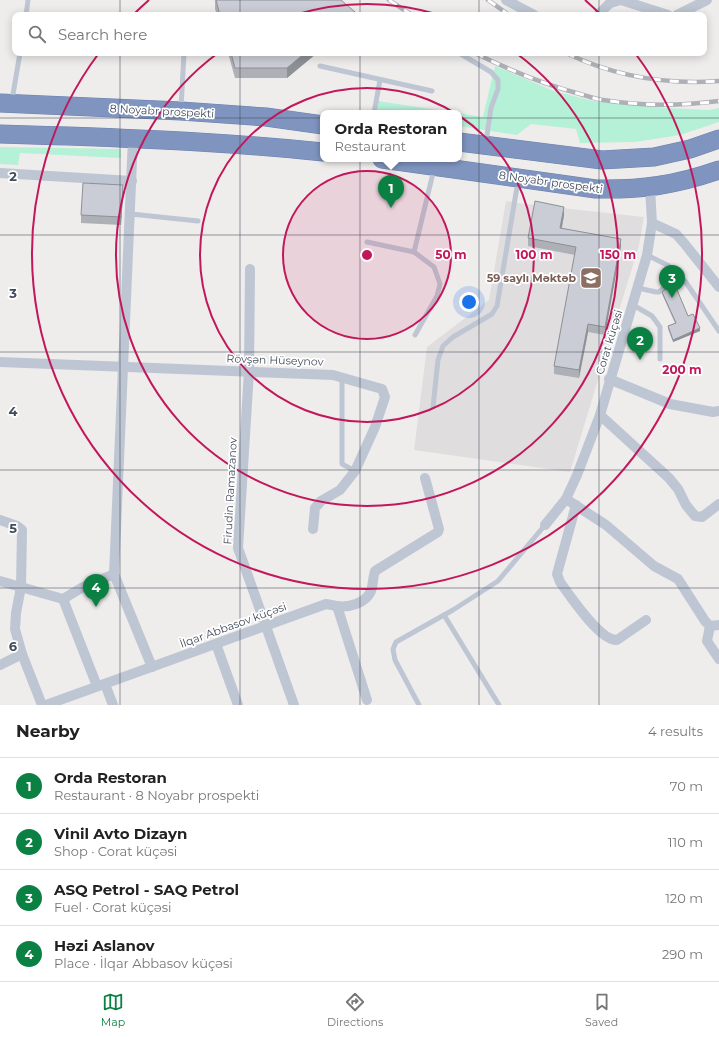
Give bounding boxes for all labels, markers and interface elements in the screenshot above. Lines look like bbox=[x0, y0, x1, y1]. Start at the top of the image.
search box bbox=[12, 12, 707, 56]
icon: search bbox=[26, 23, 48, 45]
text: Search here bbox=[58, 25, 147, 44]
street label: 8 Noyabr prospekti bbox=[109, 101, 215, 121]
popup bbox=[320, 110, 462, 162]
text: Orda Restoran bbox=[335, 119, 447, 138]
text: Restaurant bbox=[335, 138, 406, 154]
text: 2 bbox=[9, 168, 17, 184]
street label: 8 Noyabr prospekti bbox=[498, 168, 604, 196]
pin: 1 bbox=[378, 175, 404, 208]
text: 50 m bbox=[435, 247, 467, 262]
text: 100 m bbox=[516, 247, 552, 262]
text: 150 m bbox=[600, 247, 636, 262]
centre of rings bbox=[360, 248, 374, 262]
school or university icon: 59 saylı Məktəb bbox=[578, 265, 604, 291]
pin: 3 bbox=[659, 265, 685, 298]
place label: 59 saylı Məktəb bbox=[487, 271, 576, 285]
text: 3 bbox=[8, 285, 17, 301]
your location bbox=[459, 292, 479, 312]
street label: Corat küçəsi bbox=[592, 308, 626, 376]
pin: 2 bbox=[627, 327, 653, 360]
street label: Rövşən Hüseynov bbox=[226, 351, 324, 369]
text: 200 m bbox=[662, 362, 702, 377]
text: 4 bbox=[9, 403, 18, 419]
street label: Firudin Ramazanov bbox=[220, 437, 240, 545]
text: 5 bbox=[9, 520, 17, 536]
pin: 4 bbox=[83, 574, 109, 607]
street label: İlqar Abbasov küçəsi bbox=[178, 599, 288, 651]
text: 6 bbox=[9, 638, 18, 654]
text: Nearby bbox=[16, 721, 80, 741]
text: 4 results bbox=[648, 723, 703, 739]
text: Orda Restoran bbox=[54, 768, 167, 787]
text: 1 bbox=[26, 778, 32, 794]
text: 70 m bbox=[670, 778, 703, 794]
text: Restaurant · 8 Noyabr prospekti bbox=[54, 787, 259, 803]
text: Vinil Avto Dizayn bbox=[54, 824, 187, 843]
text: 2 bbox=[25, 834, 33, 850]
text: 110 m bbox=[668, 834, 703, 850]
text: Shop · Corat küçəsi bbox=[54, 843, 177, 859]
text: ASQ Petrol - SAQ Petrol bbox=[54, 880, 239, 899]
text: 3 bbox=[25, 890, 33, 906]
text: 120 m bbox=[665, 890, 703, 906]
text: Fuel · Corat küçəsi bbox=[54, 899, 172, 915]
text: Həzi Aslanov bbox=[54, 936, 155, 955]
text: 4 bbox=[25, 946, 33, 962]
text: 290 m bbox=[662, 946, 703, 962]
text: Place · İlqar Abbasov küçəsi bbox=[54, 955, 233, 971]
tab: Map bbox=[101, 991, 125, 1029]
tab: Directions bbox=[327, 991, 383, 1029]
tab: Saved bbox=[585, 991, 618, 1029]

